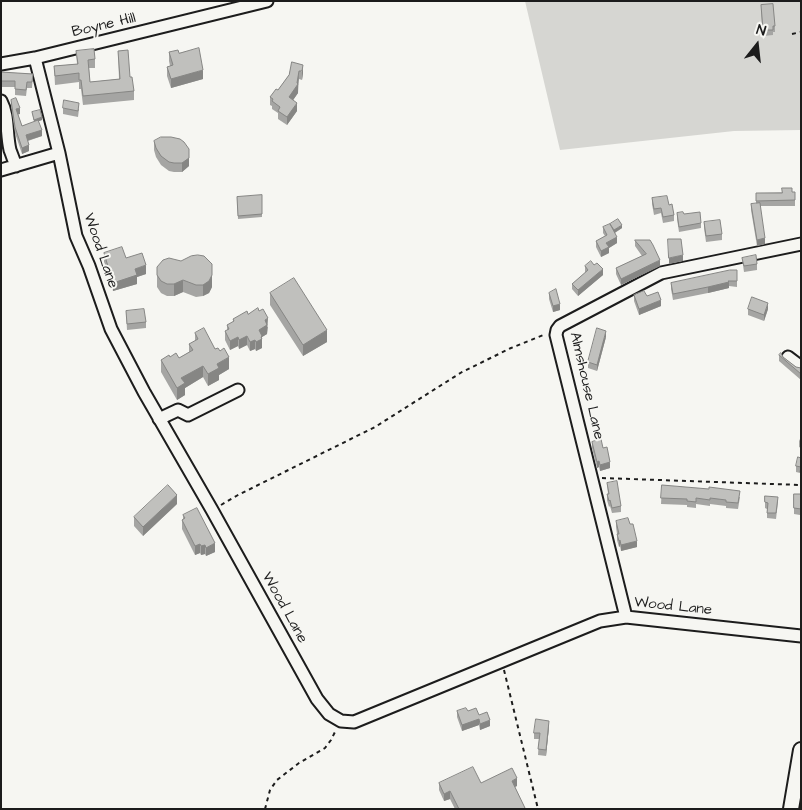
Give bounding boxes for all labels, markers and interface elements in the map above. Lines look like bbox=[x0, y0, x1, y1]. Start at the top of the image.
street label: Boyne Hill bbox=[70, 10, 138, 42]
north arrow bbox=[732, 20, 782, 70]
text: N bbox=[754, 20, 768, 41]
street label: Wood Lane bbox=[79, 211, 121, 291]
street label: Almshouse Lane bbox=[565, 330, 607, 442]
street label: Wood Lane bbox=[257, 569, 311, 647]
street label: Wood Lane bbox=[633, 594, 713, 620]

